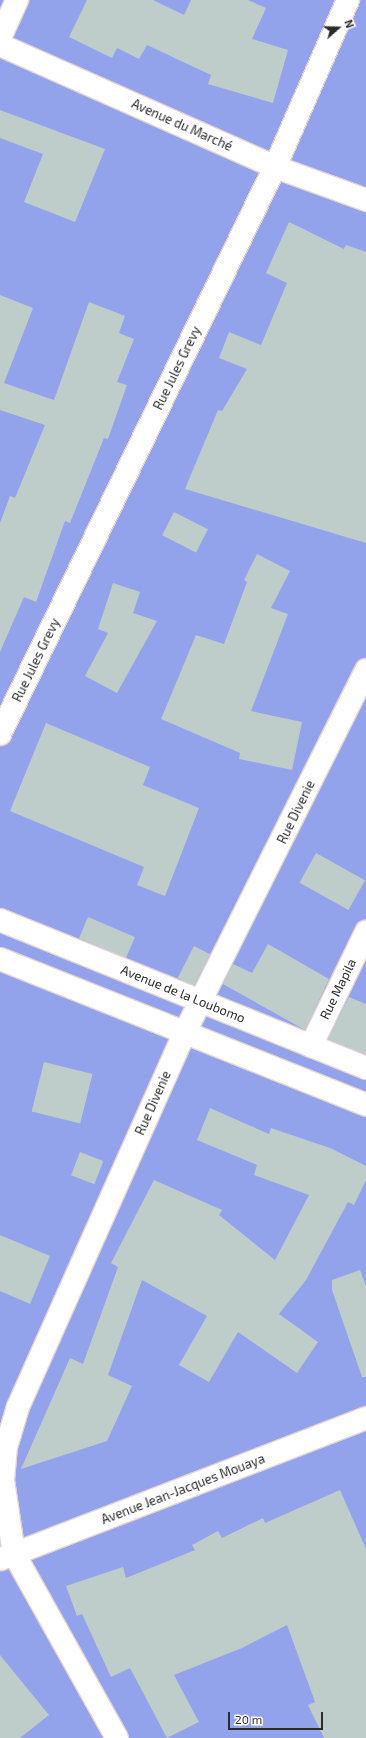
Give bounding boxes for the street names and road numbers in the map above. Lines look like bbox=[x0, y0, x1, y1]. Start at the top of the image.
street label: Avenue du Marché bbox=[129, 96, 235, 154]
street label: Rue Jules Grevy bbox=[150, 323, 204, 413]
street label: Rue Jules Grevy bbox=[9, 615, 63, 705]
street label: Rue Divenie bbox=[274, 778, 318, 846]
street label: Rue Mapila bbox=[317, 956, 359, 1022]
street label: Avenue de la Loubomo bbox=[119, 962, 247, 1026]
street label: Rue Divenie bbox=[132, 1068, 174, 1138]
street label: Avenue Jean-Jacques Mouaya bbox=[99, 1450, 267, 1528]

